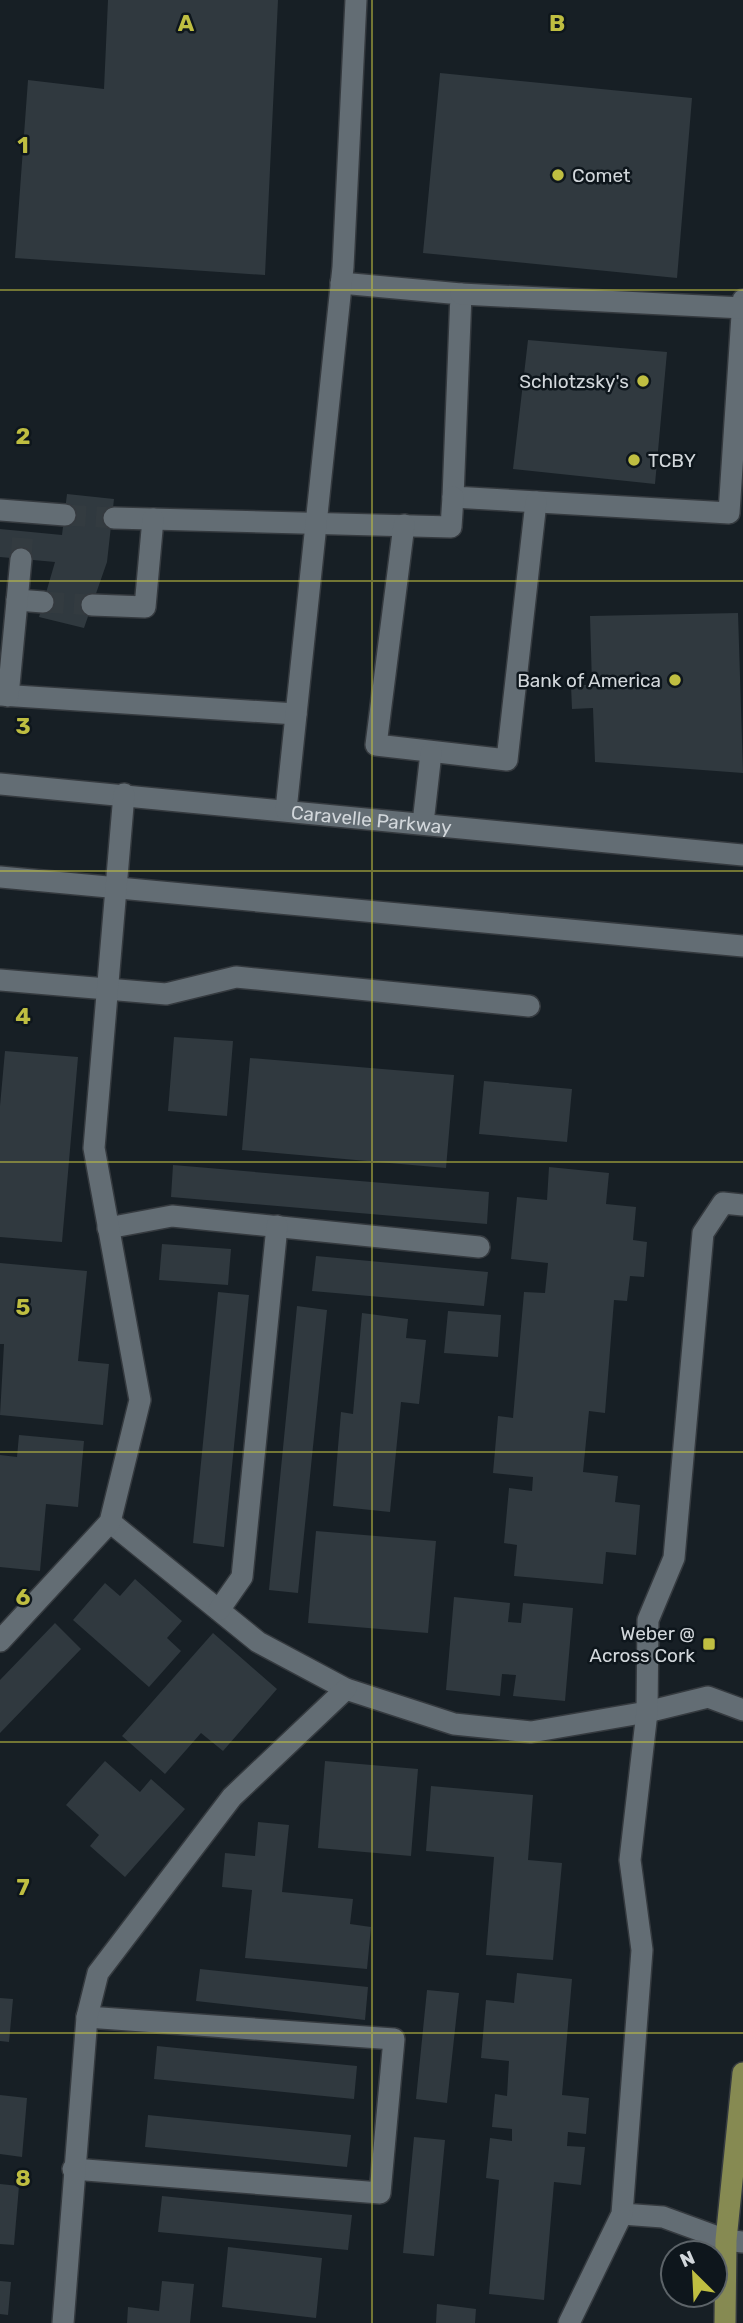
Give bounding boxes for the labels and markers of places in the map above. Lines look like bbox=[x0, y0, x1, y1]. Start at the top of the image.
place label: Comet bbox=[572, 164, 631, 187]
marker: Comet bbox=[550, 167, 566, 183]
place label: Schlotzsky's bbox=[519, 370, 629, 393]
marker: Schlotzsky's bbox=[635, 373, 651, 389]
place label: TCBY bbox=[648, 449, 696, 472]
marker: TCBY bbox=[626, 452, 642, 468]
place label: Bank of America bbox=[517, 669, 661, 692]
marker: Bank of America bbox=[667, 672, 683, 688]
place label: Weber @ Across Cork bbox=[589, 1622, 695, 1667]
marker: Weber @ Across Cork bbox=[701, 1636, 717, 1652]

